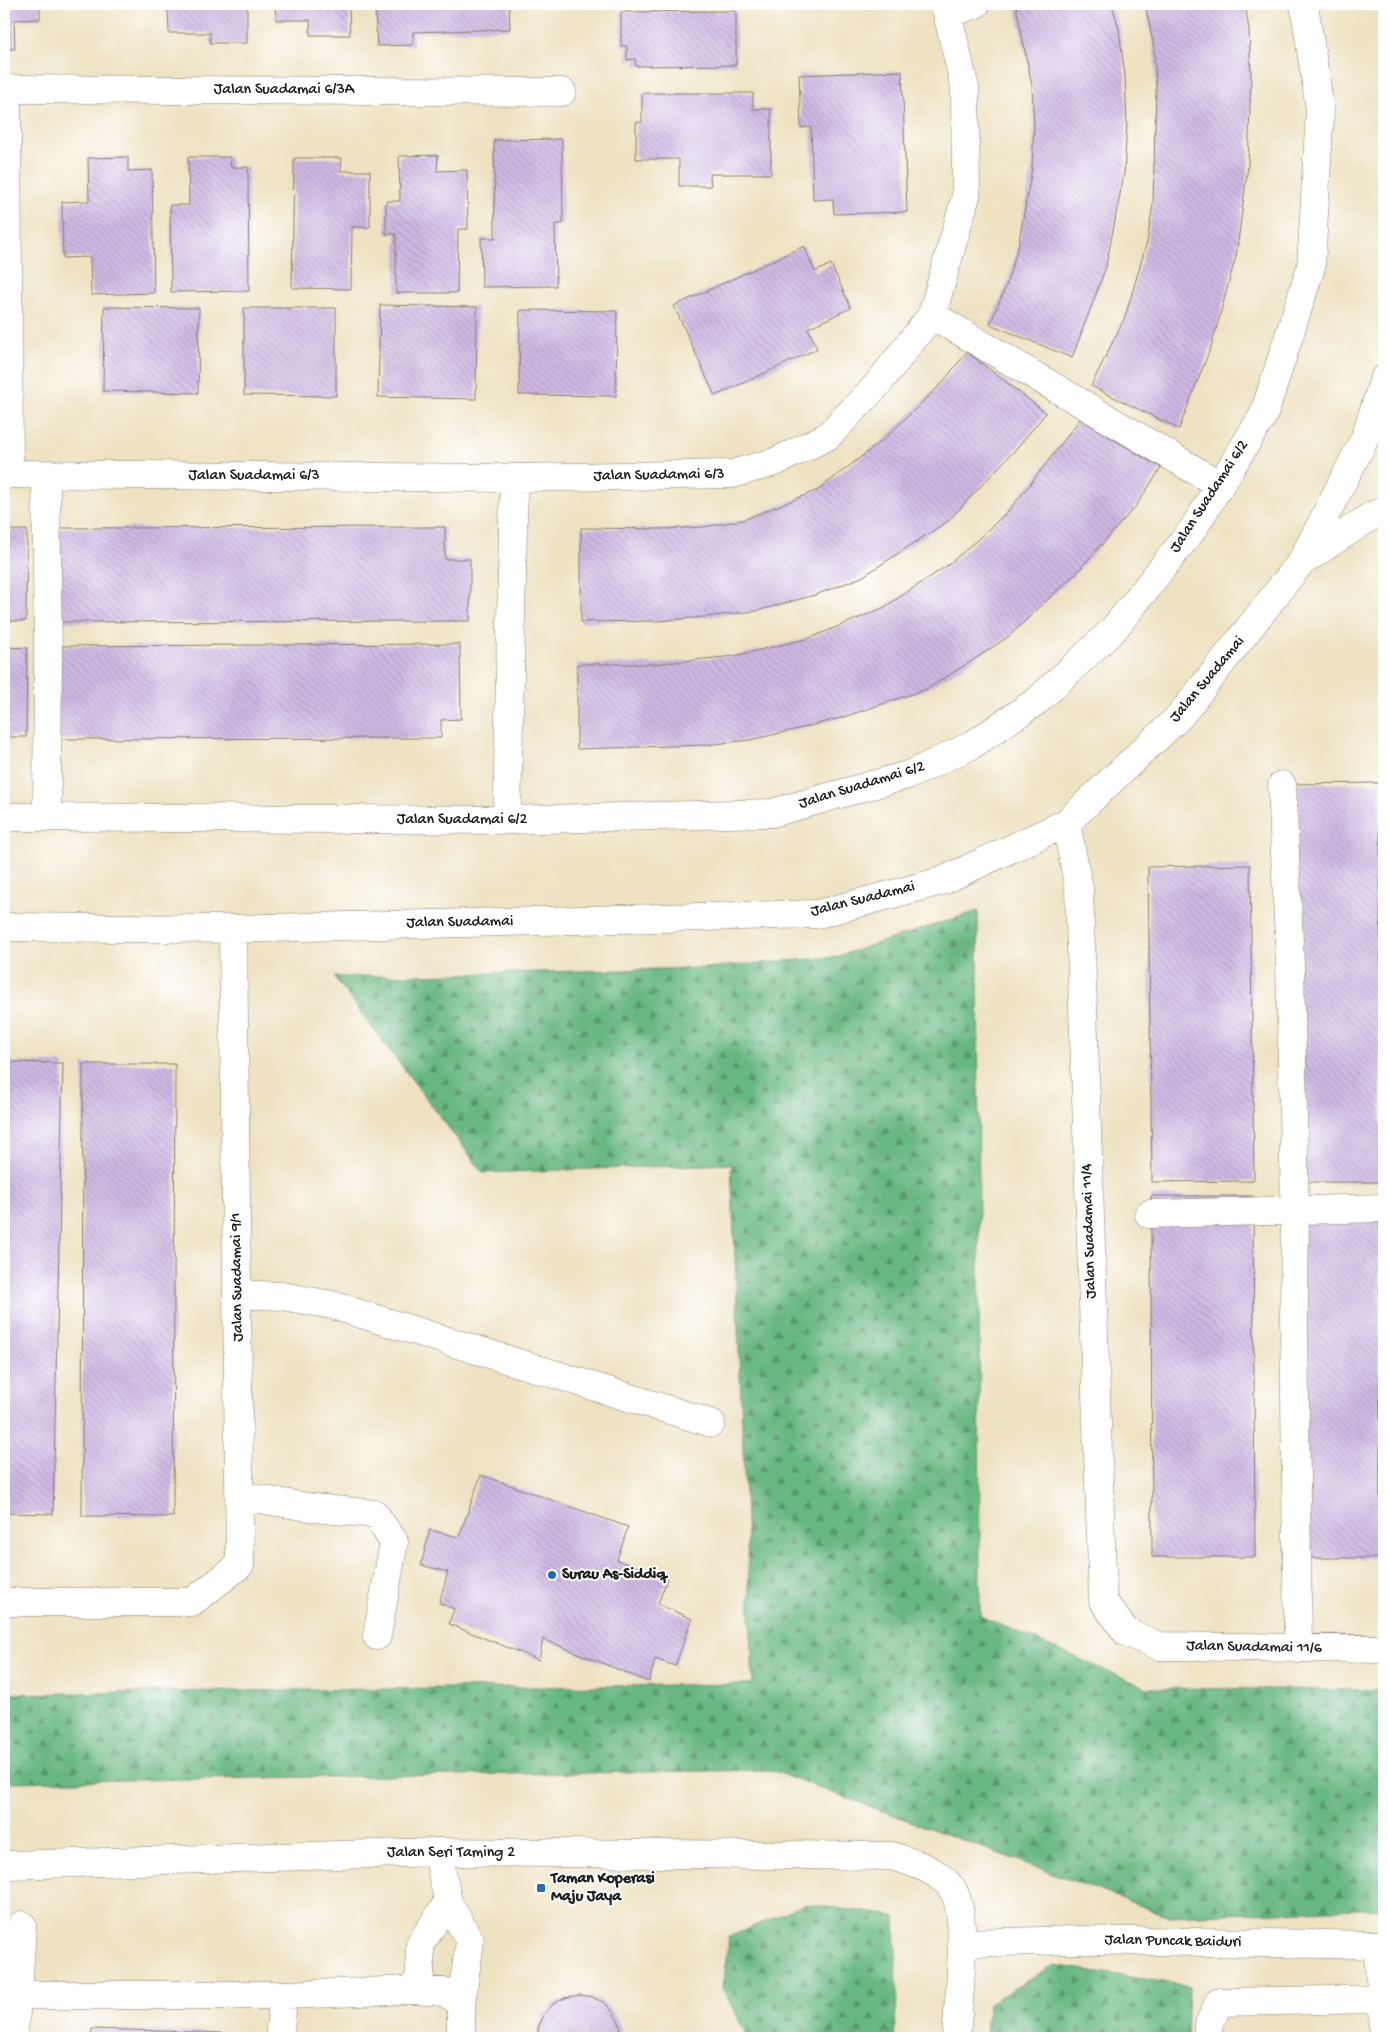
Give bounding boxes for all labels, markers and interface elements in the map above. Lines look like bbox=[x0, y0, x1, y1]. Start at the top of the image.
street label: Jalan Suadamai 6/3A bbox=[214, 81, 356, 100]
street label: Jalan Suadamai 6/2 bbox=[1166, 437, 1254, 557]
street label: Jalan Suadamai 6/3 bbox=[593, 465, 725, 487]
street label: Jalan Suadamai 6/3 bbox=[189, 467, 319, 486]
street label: Jalan Suadamai bbox=[1166, 633, 1250, 727]
street label: Jalan Suadamai 6/2 bbox=[797, 758, 927, 814]
street label: Jalan Suadamai 6/2 bbox=[397, 811, 527, 830]
street label: Jalan Suadamai bbox=[809, 878, 917, 922]
street label: Jalan Suadamai bbox=[406, 913, 514, 933]
street label: Jalan Suadamai 11/4 bbox=[1078, 1163, 1102, 1299]
street label: Jalan Suadamai 9/1 bbox=[227, 1212, 249, 1342]
place label: Surau As-Siddiq bbox=[562, 1566, 668, 1585]
marker: Surau As-Siddiq bbox=[546, 1569, 558, 1581]
street label: Jalan Suadamai 11/6 bbox=[1186, 1637, 1323, 1659]
street label: Jalan Seri Taming 2 bbox=[387, 1844, 515, 1863]
place label: Taman Koperasi Maju Jaya bbox=[549, 1870, 655, 1907]
marker: Taman Koperasi Maju Jaya bbox=[535, 1882, 547, 1894]
street label: Jalan Puncak Baiduri bbox=[1104, 1931, 1242, 1953]

